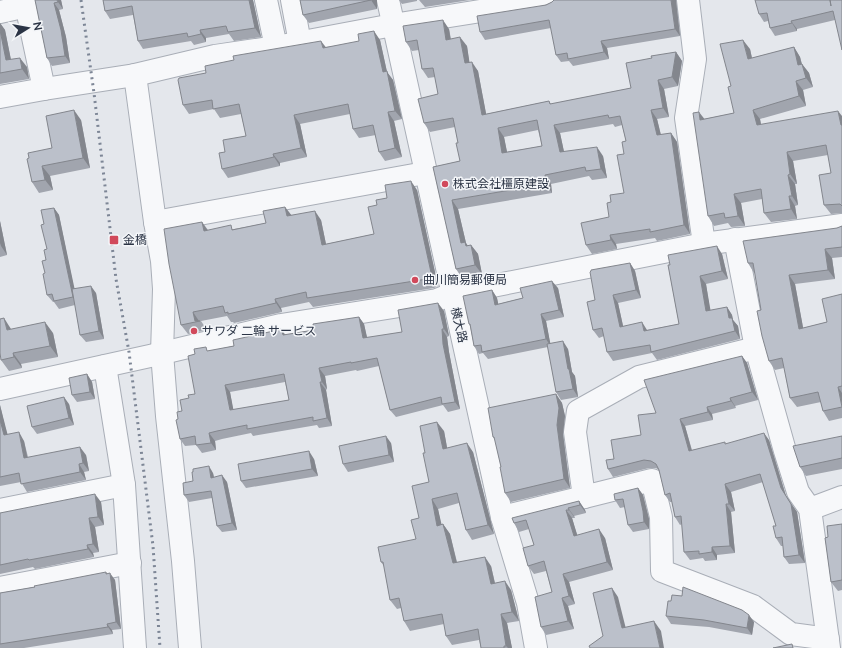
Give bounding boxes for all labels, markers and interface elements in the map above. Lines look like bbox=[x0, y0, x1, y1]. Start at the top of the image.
north arrow bbox=[8, 8, 48, 48]
text: N bbox=[31, 21, 45, 31]
place label: 株式会社橿原建設 bbox=[453, 176, 549, 191]
marker: 株式会社橿原建設 bbox=[440, 179, 450, 189]
place label: 金橋 bbox=[123, 232, 147, 247]
marker: 金橋 bbox=[108, 234, 120, 246]
place label: 曲川簡易郵便局 bbox=[423, 272, 507, 287]
marker: 曲川簡易郵便局 bbox=[410, 275, 420, 285]
street label: 横大路 bbox=[448, 306, 471, 344]
place label: サワダ 二輪 サービス bbox=[202, 323, 316, 338]
marker: サワダ 二輪 サービス bbox=[189, 326, 199, 336]

